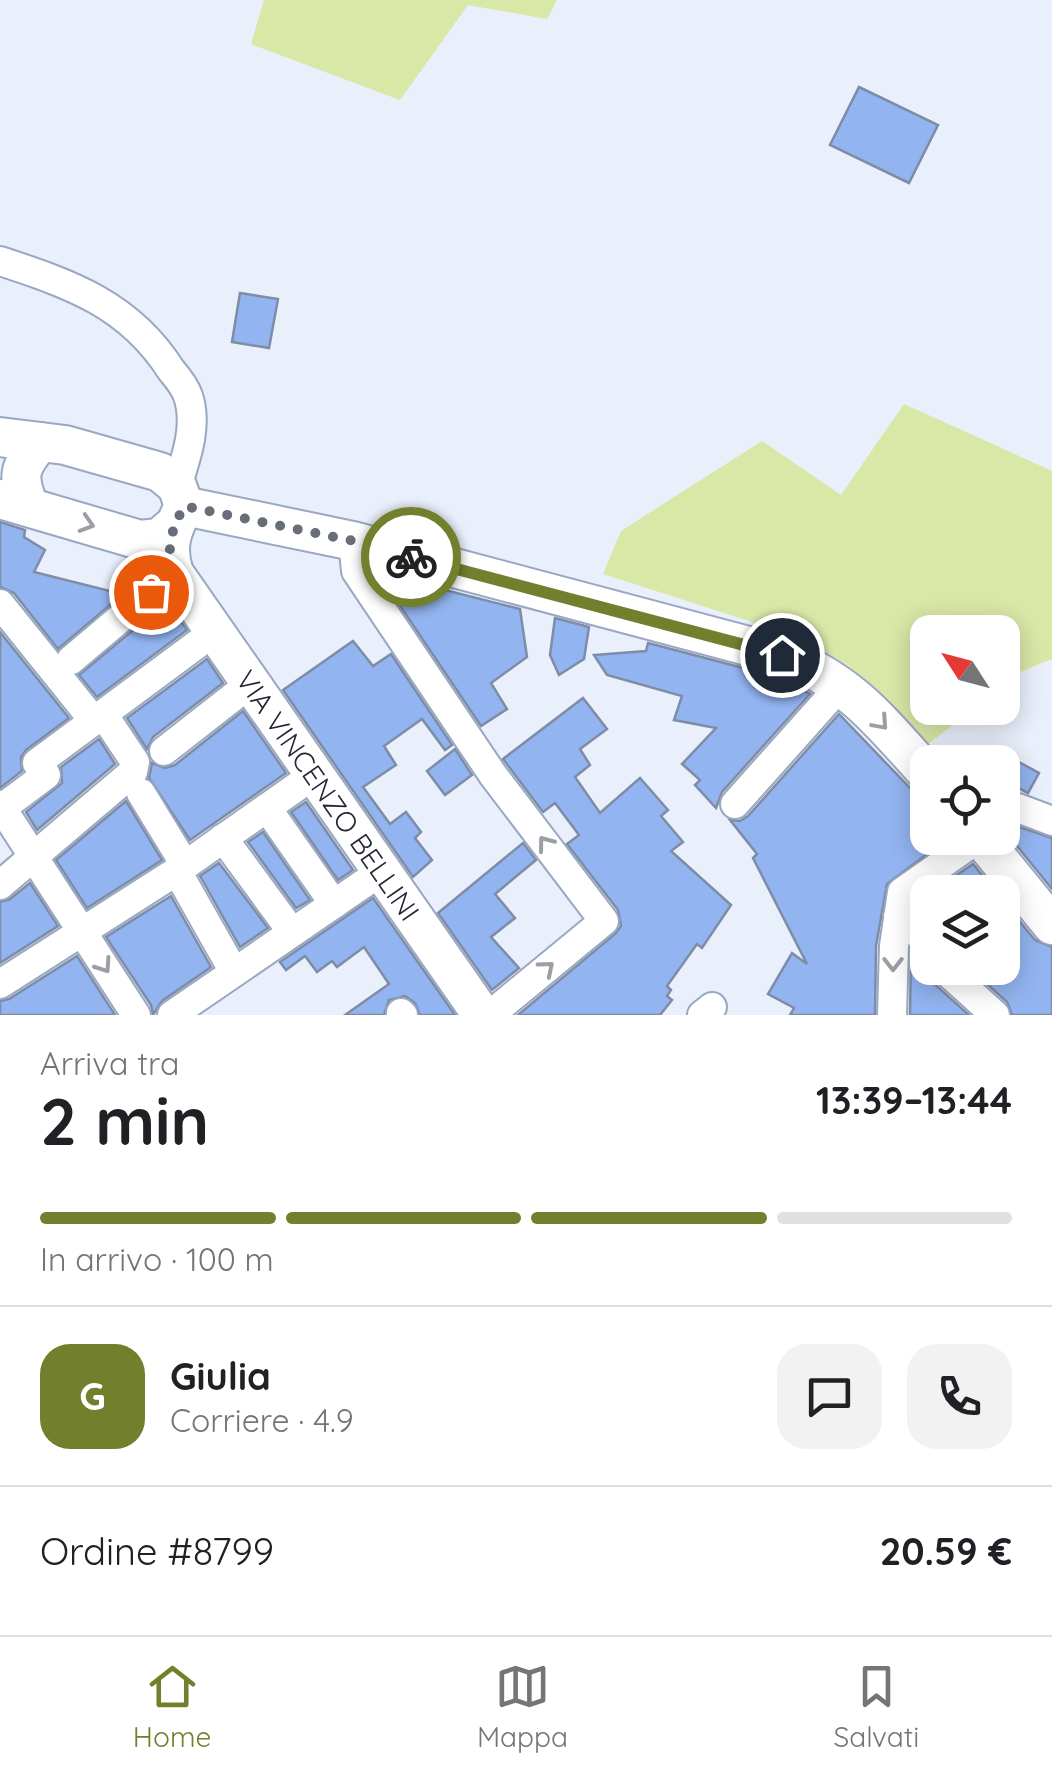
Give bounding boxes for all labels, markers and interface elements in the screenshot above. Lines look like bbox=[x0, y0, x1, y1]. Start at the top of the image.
courier bbox=[361, 507, 461, 607]
one-way arrow bbox=[78, 512, 95, 533]
icon: bike bbox=[384, 530, 439, 585]
pin bbox=[109, 550, 194, 635]
icon: bag bbox=[124, 565, 179, 620]
pin bbox=[740, 613, 825, 698]
north arrow bbox=[910, 615, 1020, 725]
map controls bbox=[910, 615, 1020, 985]
icon: home bbox=[755, 628, 810, 683]
street label: VIA VINCENZO BELLINI bbox=[229, 663, 428, 927]
one-way arrow bbox=[869, 711, 887, 730]
button: locate bbox=[910, 745, 1020, 855]
one-way arrow bbox=[539, 837, 557, 855]
button: layers bbox=[910, 875, 1020, 985]
one-way arrow bbox=[91, 955, 110, 973]
one-way arrow bbox=[883, 957, 904, 973]
one-way arrow bbox=[536, 962, 554, 980]
text: Arriva tra bbox=[40, 1043, 179, 1083]
text: 13:39–13:44 bbox=[816, 1076, 1012, 1124]
text: 2 min bbox=[40, 1080, 209, 1161]
text: In arrivo · 100 m bbox=[40, 1239, 274, 1279]
button: chat bbox=[777, 1344, 882, 1449]
button: phone bbox=[907, 1344, 1012, 1449]
text: Giulia bbox=[170, 1352, 271, 1400]
text: G bbox=[79, 1372, 106, 1420]
text: Corriere · 4.9 bbox=[170, 1400, 354, 1440]
text: Ordine #8799 bbox=[40, 1527, 274, 1575]
text: 20.59 € bbox=[880, 1527, 1012, 1575]
tab: Home bbox=[133, 1659, 211, 1754]
tab: Mappa bbox=[477, 1659, 568, 1754]
tab: Salvati bbox=[834, 1659, 919, 1754]

